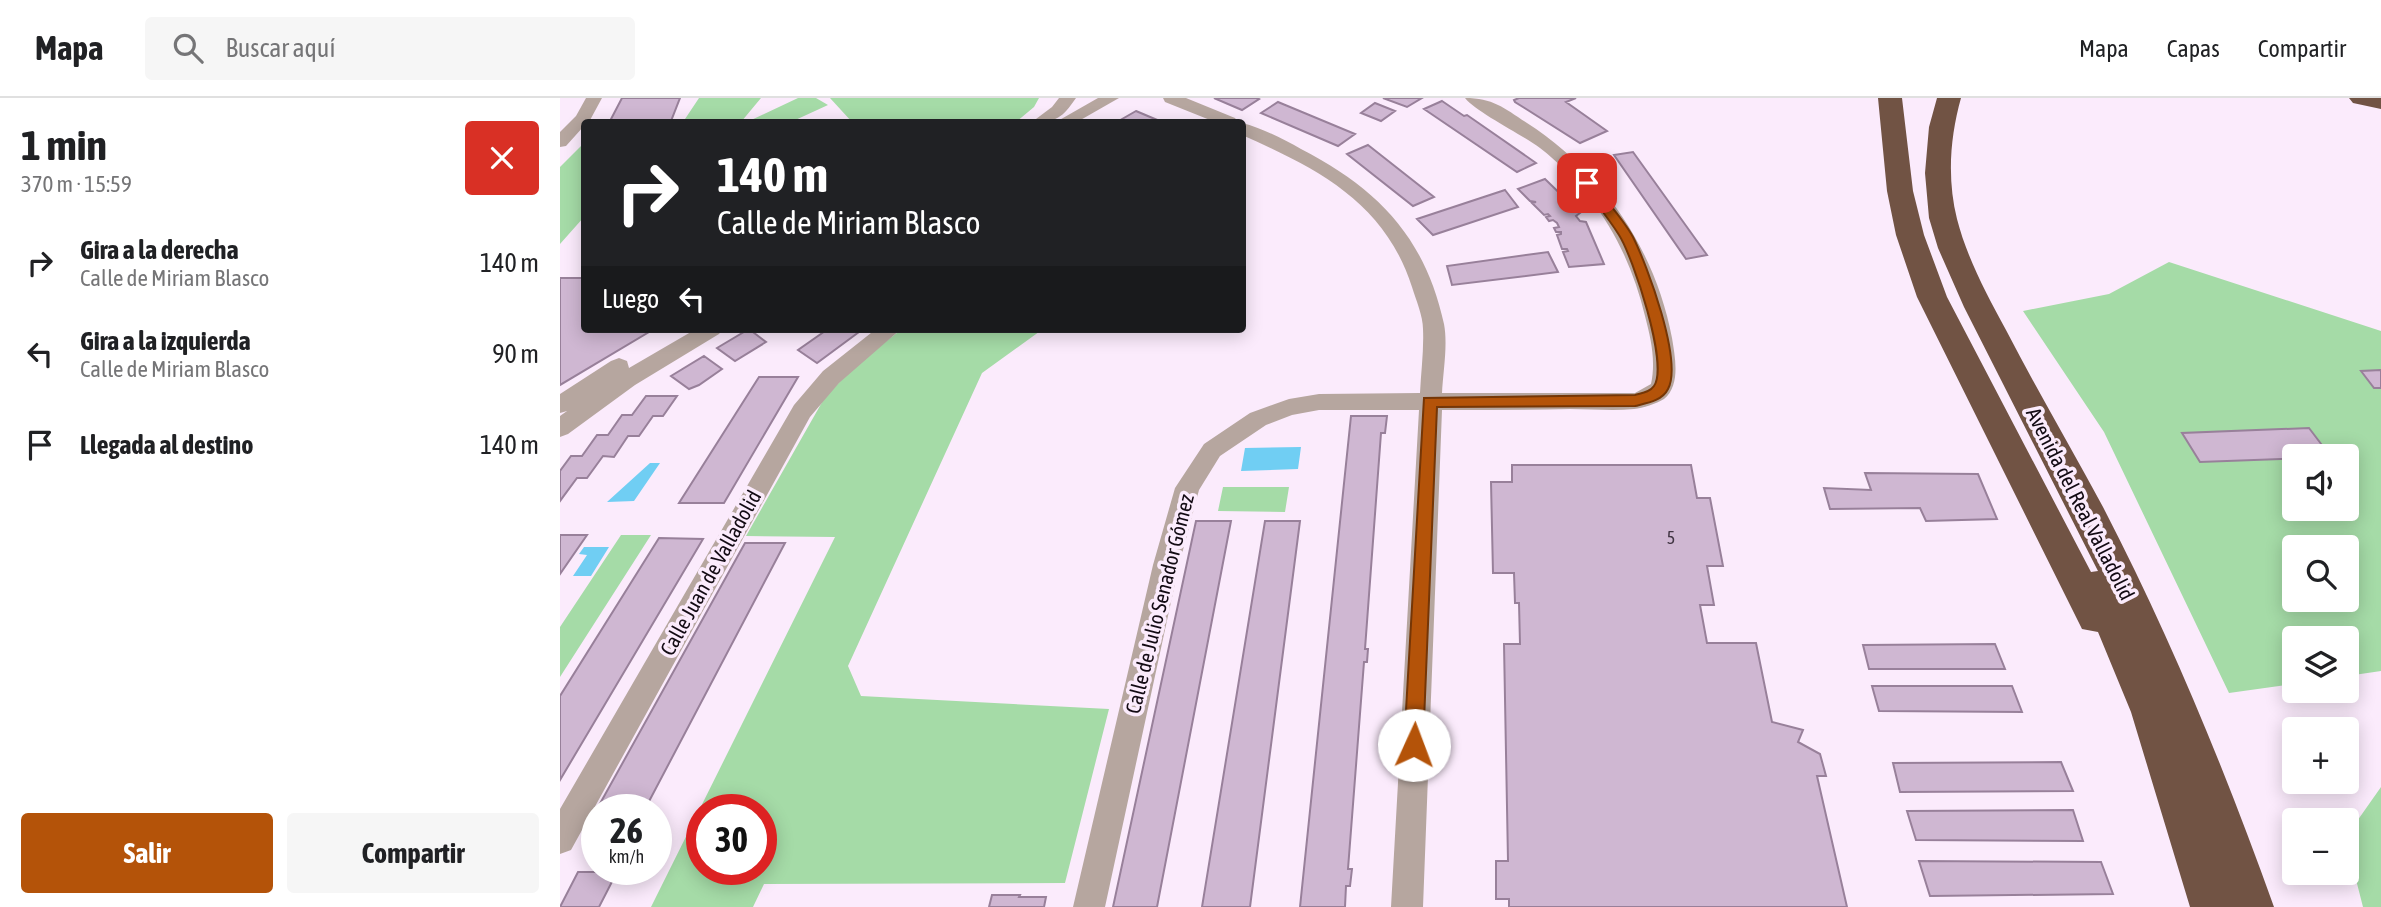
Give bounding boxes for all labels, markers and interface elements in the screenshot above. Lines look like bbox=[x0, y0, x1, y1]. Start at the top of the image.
search box bbox=[145, 17, 635, 80]
text: Mapa bbox=[35, 29, 103, 67]
icon: search bbox=[169, 29, 207, 67]
text: Buscar aquí bbox=[225, 33, 335, 63]
text: Mapa bbox=[2079, 35, 2129, 62]
text: Capas bbox=[2167, 35, 2220, 62]
text: Compartir bbox=[2258, 35, 2346, 62]
text: 1 min bbox=[21, 121, 107, 169]
button: close bbox=[465, 121, 539, 195]
text: 140 m bbox=[717, 146, 828, 202]
icon: right bbox=[602, 147, 693, 238]
pin bbox=[1557, 153, 1617, 213]
icon: arrive bbox=[1568, 164, 1606, 202]
text: 370 m · 15:59 bbox=[21, 171, 132, 197]
text: Calle de Miriam Blasco bbox=[717, 204, 981, 241]
text: Gira a la derecha bbox=[80, 235, 239, 265]
icon: right bbox=[21, 244, 59, 282]
text: 140 m bbox=[480, 248, 539, 278]
text: Calle de Miriam Blasco bbox=[80, 265, 269, 291]
icon: left bbox=[673, 280, 711, 318]
text: Luego bbox=[602, 284, 659, 314]
text: Gira a la izquierda bbox=[80, 326, 251, 356]
icon: left bbox=[21, 335, 59, 373]
text: 90 m bbox=[492, 339, 539, 369]
text: Calle de Miriam Blasco bbox=[80, 356, 269, 382]
street label: Avenida del Real Valladolid bbox=[2022, 403, 2140, 604]
icon: arrive bbox=[21, 426, 59, 464]
text: Llegada al destino bbox=[80, 430, 253, 460]
text: 140 m bbox=[480, 430, 539, 460]
map controls bbox=[2282, 444, 2359, 885]
button: sound bbox=[2282, 444, 2359, 521]
street label: Calle Juan de Valladolid bbox=[655, 486, 765, 659]
street label: Calle de Julio Senador Gómez bbox=[1120, 491, 1198, 716]
house number: 5 bbox=[1667, 527, 1675, 548]
button: search bbox=[2282, 535, 2359, 612]
button: layers bbox=[2282, 626, 2359, 703]
position arrow bbox=[1377, 708, 1451, 782]
button: + bbox=[2282, 717, 2359, 794]
speed limit sign: 30 bbox=[686, 794, 777, 885]
button: − bbox=[2282, 808, 2359, 885]
text: 26 bbox=[610, 810, 643, 850]
button: Salir bbox=[21, 813, 273, 893]
button: Compartir bbox=[287, 813, 539, 893]
text: km/h bbox=[609, 846, 644, 867]

